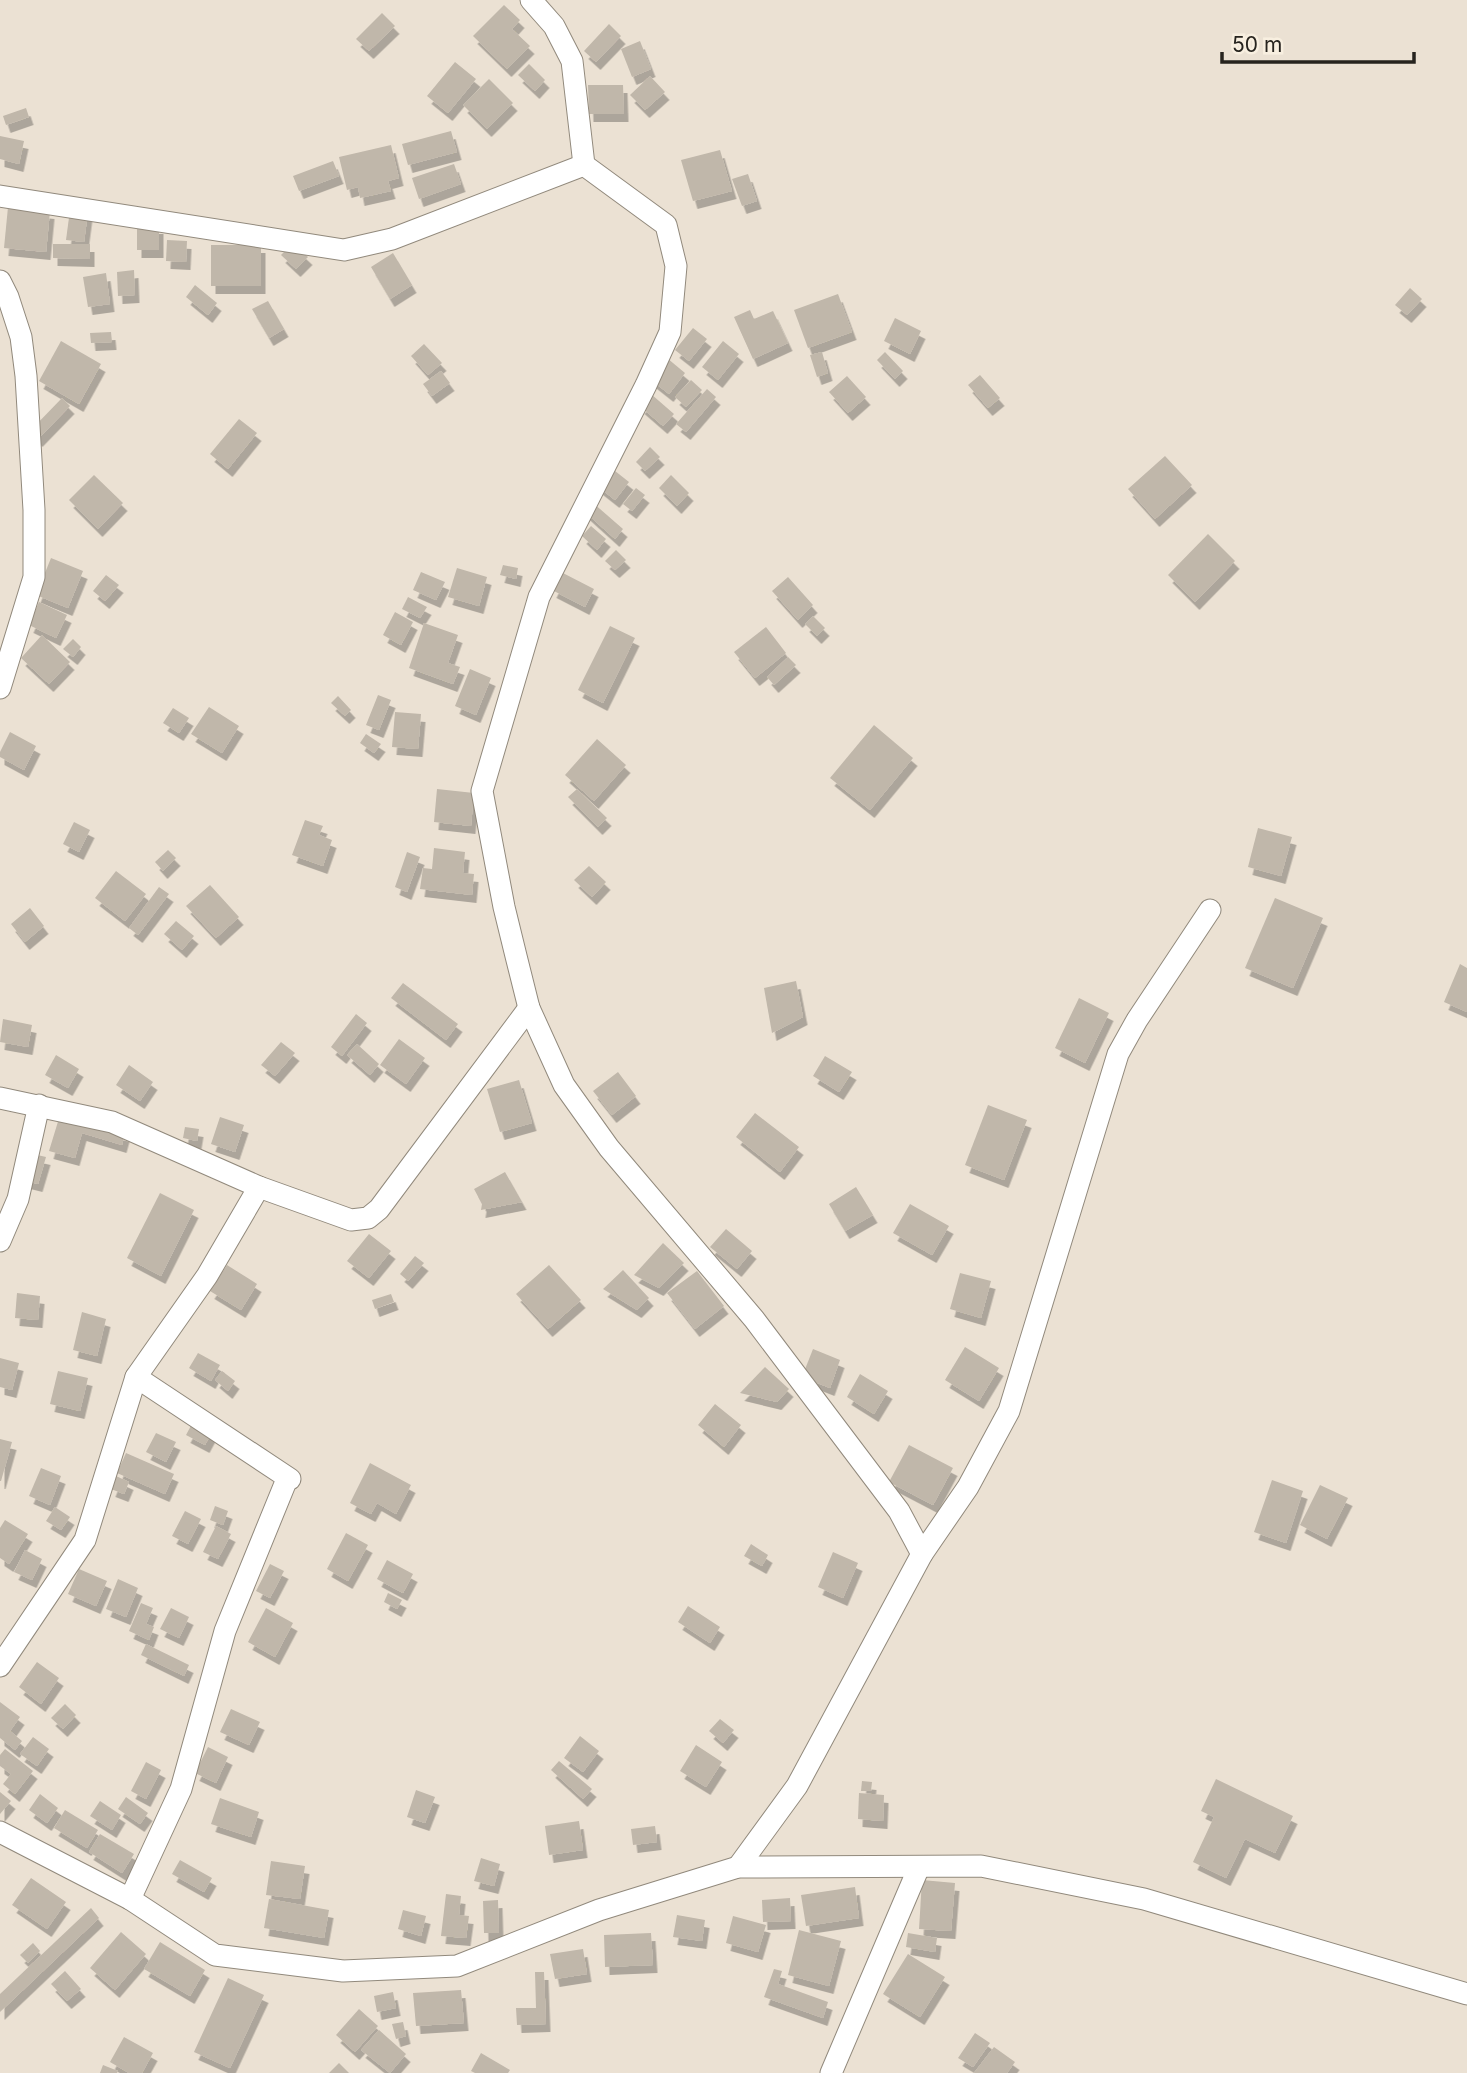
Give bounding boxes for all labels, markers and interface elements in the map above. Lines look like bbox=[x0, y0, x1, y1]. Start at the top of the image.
scale bar bbox=[1222, 21, 1414, 65]
text: 50 m bbox=[1232, 32, 1282, 57]

